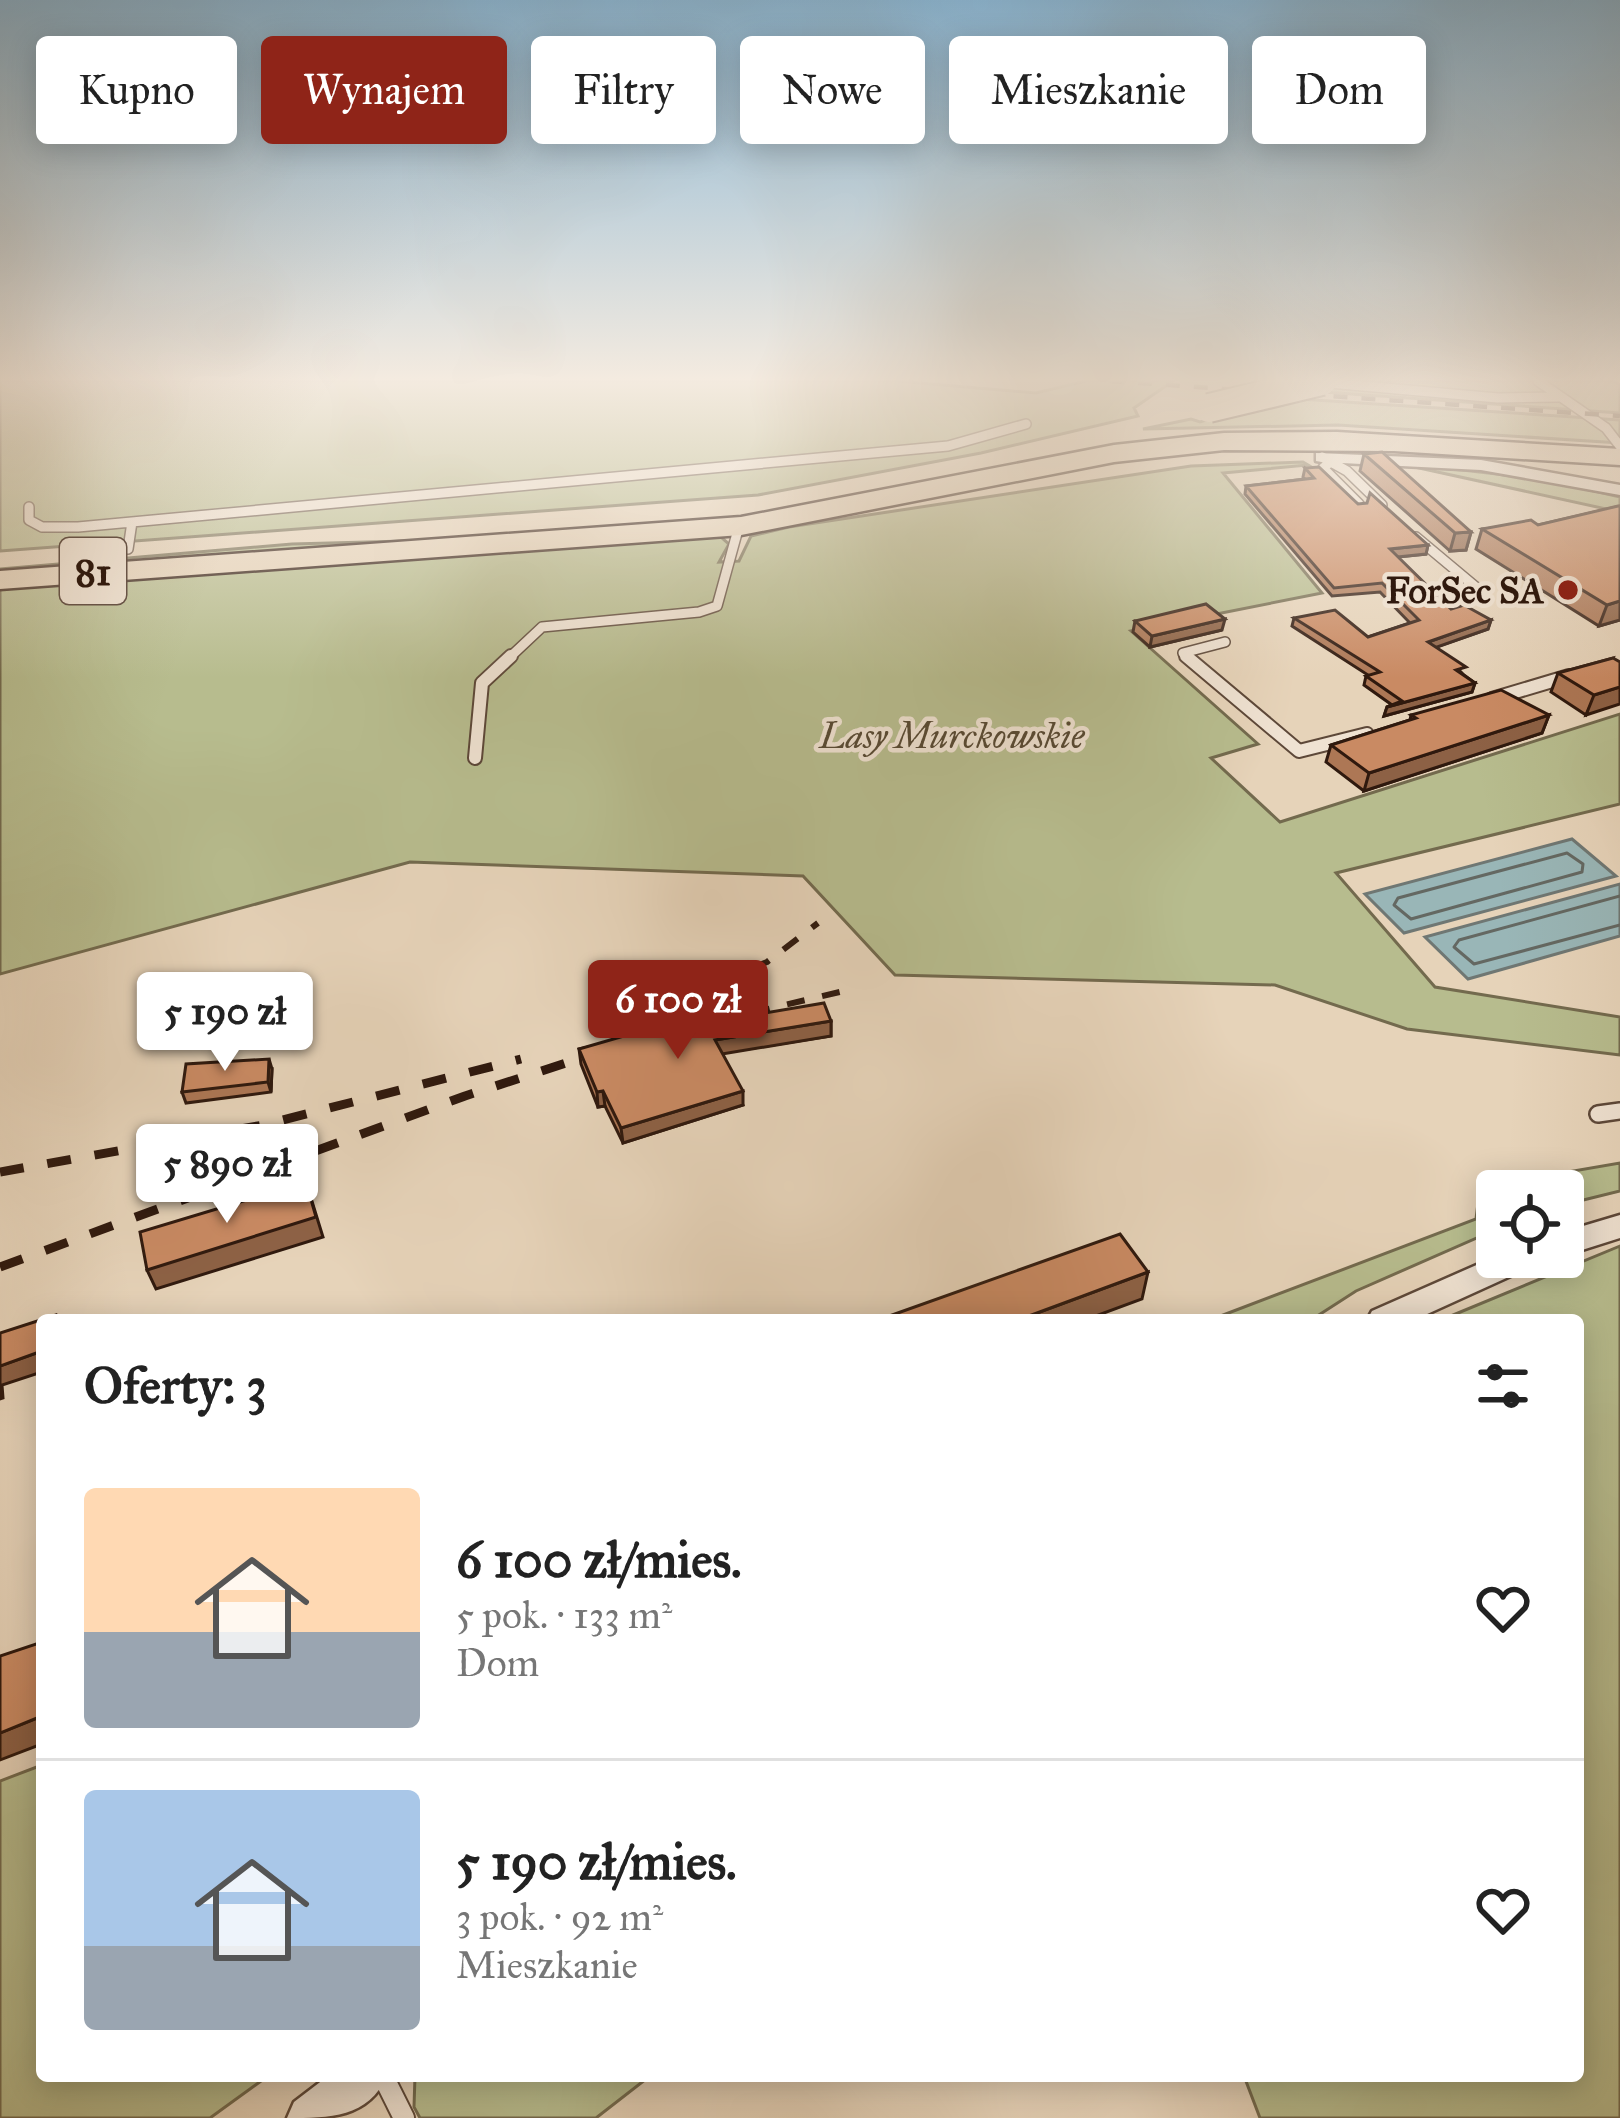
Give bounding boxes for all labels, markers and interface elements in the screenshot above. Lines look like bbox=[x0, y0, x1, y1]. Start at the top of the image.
chip: Kupno bbox=[36, 36, 237, 144]
chip: Wynajem bbox=[261, 36, 507, 144]
chip: Filtry bbox=[531, 36, 716, 144]
chip: Nowe bbox=[740, 36, 925, 144]
chip: Mieszkanie bbox=[949, 36, 1228, 144]
chip: Dom bbox=[1252, 36, 1426, 144]
road number: 81 bbox=[60, 538, 126, 604]
place label: ForSec SA bbox=[1386, 569, 1545, 613]
marker: ForSec SA bbox=[1555, 577, 1581, 603]
park label: Lasy Murckowskie bbox=[818, 714, 1086, 758]
pin: 6 100 zł bbox=[554, 960, 802, 1062]
pin: 5 190 zł bbox=[101, 972, 349, 1074]
text: 6 100 zł bbox=[615, 975, 741, 1023]
text: 5 190 zł bbox=[164, 987, 286, 1035]
pin: 5 890 zł bbox=[103, 1124, 351, 1226]
text: 5 890 zł bbox=[163, 1139, 291, 1187]
map controls bbox=[1476, 1170, 1584, 1278]
button: locate bbox=[1476, 1170, 1584, 1278]
icon: filters bbox=[1470, 1353, 1536, 1419]
text: Oferty: 3 bbox=[84, 1355, 267, 1417]
text: 6 100 zł/mies. bbox=[456, 1529, 742, 1591]
icon: home bbox=[180, 1536, 324, 1680]
icon: heart bbox=[1470, 1575, 1536, 1641]
text: 5 pok. · 133 m² bbox=[456, 1591, 672, 1639]
text: Dom bbox=[456, 1639, 539, 1687]
text: 5 190 zł/mies. bbox=[456, 1831, 737, 1893]
icon: home bbox=[180, 1838, 324, 1982]
icon: heart bbox=[1470, 1877, 1536, 1943]
text: 3 pok. · 92 m² bbox=[456, 1893, 663, 1941]
text: Mieszkanie bbox=[456, 1941, 638, 1989]

